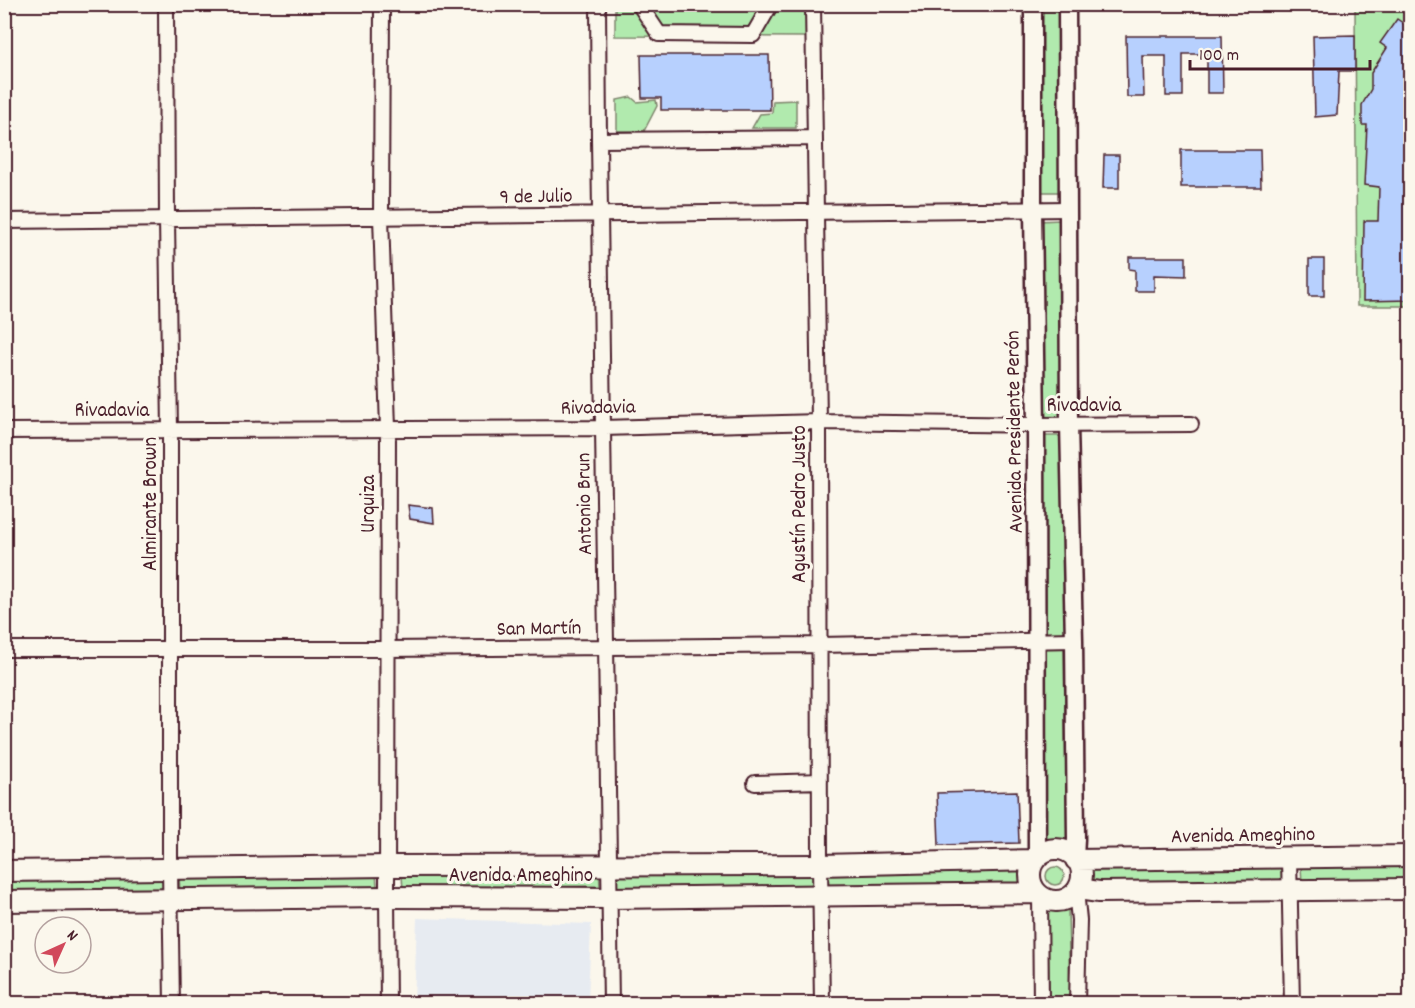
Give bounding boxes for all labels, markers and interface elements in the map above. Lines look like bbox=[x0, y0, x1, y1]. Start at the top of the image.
scale bar bbox=[1190, 33, 1370, 71]
text: 100 m bbox=[1199, 44, 1239, 69]
street label: 9 de Julio bbox=[499, 182, 573, 214]
street label: Avenida Presidente Perón bbox=[999, 330, 1033, 534]
street label: Rivadavia bbox=[1047, 392, 1123, 422]
street label: Rivadavia bbox=[560, 393, 637, 425]
street label: Rivadavia bbox=[75, 397, 151, 427]
street label: Agustín Pedro Justo bbox=[786, 425, 816, 583]
street label: Almirante Brown bbox=[137, 437, 167, 571]
street label: Antonio Brun bbox=[570, 452, 602, 555]
street label: Urquiza bbox=[355, 474, 385, 533]
street label: San Martín bbox=[496, 614, 582, 646]
street label: Avenida Ameghino bbox=[1171, 821, 1315, 853]
street label: Avenida Ameghino bbox=[449, 862, 593, 892]
north arrow bbox=[33, 915, 93, 975]
text: N bbox=[61, 925, 83, 947]

